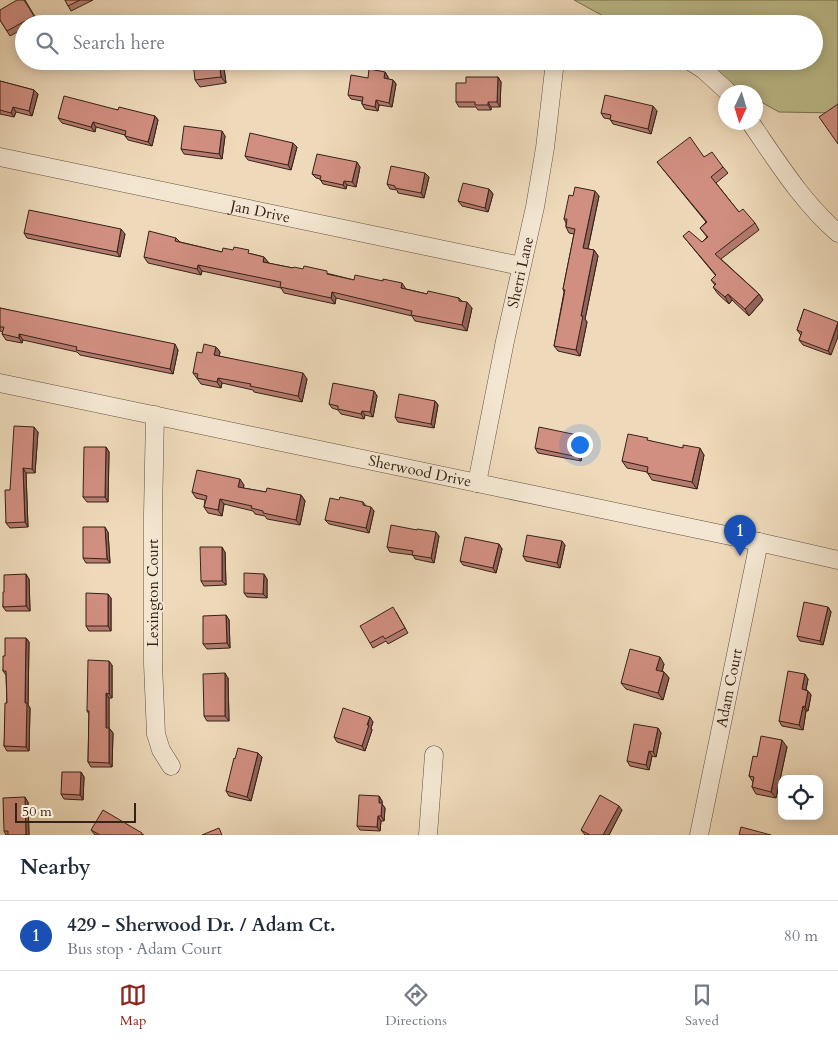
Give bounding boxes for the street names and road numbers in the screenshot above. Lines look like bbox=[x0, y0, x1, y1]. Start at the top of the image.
street label: Jan Drive bbox=[227, 195, 292, 227]
street label: Sherri Lane bbox=[503, 235, 538, 310]
street label: Sherwood Drive bbox=[367, 450, 473, 492]
street label: Lexington Court bbox=[143, 539, 163, 647]
street label: Adam Court bbox=[711, 647, 747, 729]

